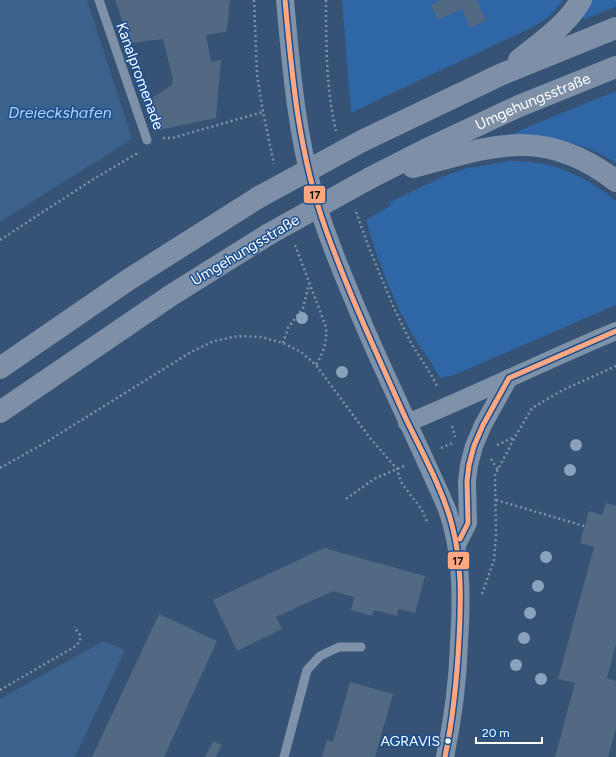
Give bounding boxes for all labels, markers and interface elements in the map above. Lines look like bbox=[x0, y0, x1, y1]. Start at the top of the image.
street label: Kanalpromenade bbox=[112, 20, 168, 132]
street label: Umgehungsstraße bbox=[472, 69, 593, 134]
water label: Dreieckshafen bbox=[8, 103, 112, 122]
line badge: 17 bbox=[303, 185, 326, 204]
text: 17 bbox=[310, 189, 320, 202]
street label: Umgehungsstraße bbox=[188, 211, 302, 289]
line badge: 17 bbox=[447, 551, 470, 570]
text: 17 bbox=[453, 555, 463, 568]
scale bar bbox=[476, 719, 542, 745]
text: 20 m bbox=[482, 726, 510, 740]
place label: AGRAVIS bbox=[380, 733, 440, 750]
marker: AGRAVIS bbox=[443, 736, 453, 746]

